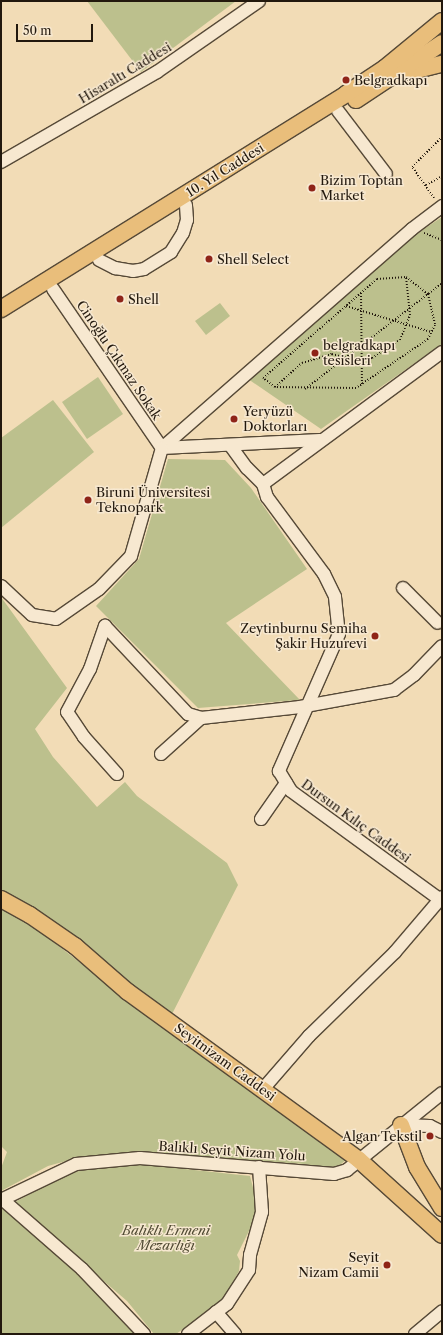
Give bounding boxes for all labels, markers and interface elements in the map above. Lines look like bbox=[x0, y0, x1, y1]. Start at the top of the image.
scale bar bbox=[18, 16, 95, 42]
text: 50 m bbox=[23, 23, 52, 38]
street label: Hisaraltı Caddesi bbox=[76, 39, 174, 107]
place label: Belgradkapı bbox=[354, 72, 427, 88]
marker: Belgradkapı bbox=[341, 75, 351, 85]
street label: 10. Yıl Caddesi bbox=[183, 140, 267, 200]
place label: Bizim Toptan Market bbox=[320, 173, 403, 204]
marker: Bizim Toptan Market bbox=[307, 183, 317, 193]
place label: Shell Select bbox=[217, 251, 289, 267]
marker: Shell Select bbox=[204, 254, 214, 264]
place label: Shell bbox=[128, 291, 159, 307]
marker: Shell bbox=[115, 294, 125, 304]
street label: Cinoğlu Çıkmaz Sokak bbox=[73, 298, 165, 422]
place label: belgradkapı tesisleri bbox=[323, 338, 395, 369]
marker: belgradkapı tesisleri bbox=[310, 348, 320, 358]
place label: Yeryüzü Doktorları bbox=[243, 404, 307, 435]
marker: Yeryüzü Doktorları bbox=[228, 413, 240, 425]
place label: Biruni Üniversitesi Teknopark bbox=[96, 485, 210, 516]
marker: Biruni Üniversitesi Teknopark bbox=[83, 495, 93, 505]
place label: Zeytinburnu Semiha Şakir Huzurevi bbox=[240, 621, 367, 652]
marker: Zeytinburnu Semiha Şakir Huzurevi bbox=[370, 631, 380, 641]
street label: Dursun Kılıç Caddesi bbox=[298, 776, 414, 866]
street label: Seyitnizam Caddesi bbox=[171, 1020, 279, 1104]
place label: Algan Tekstil bbox=[342, 1128, 422, 1144]
marker: Algan Tekstil bbox=[425, 1131, 435, 1141]
street label: Balıklı Seyit Nizam Yolu bbox=[158, 1138, 306, 1164]
park label: Balıklı Ermeni Mezarlığı bbox=[122, 1223, 210, 1254]
place label: Seyit Nizam Camii bbox=[298, 1250, 379, 1281]
marker: Seyit Nizam Camii bbox=[382, 1260, 392, 1270]

